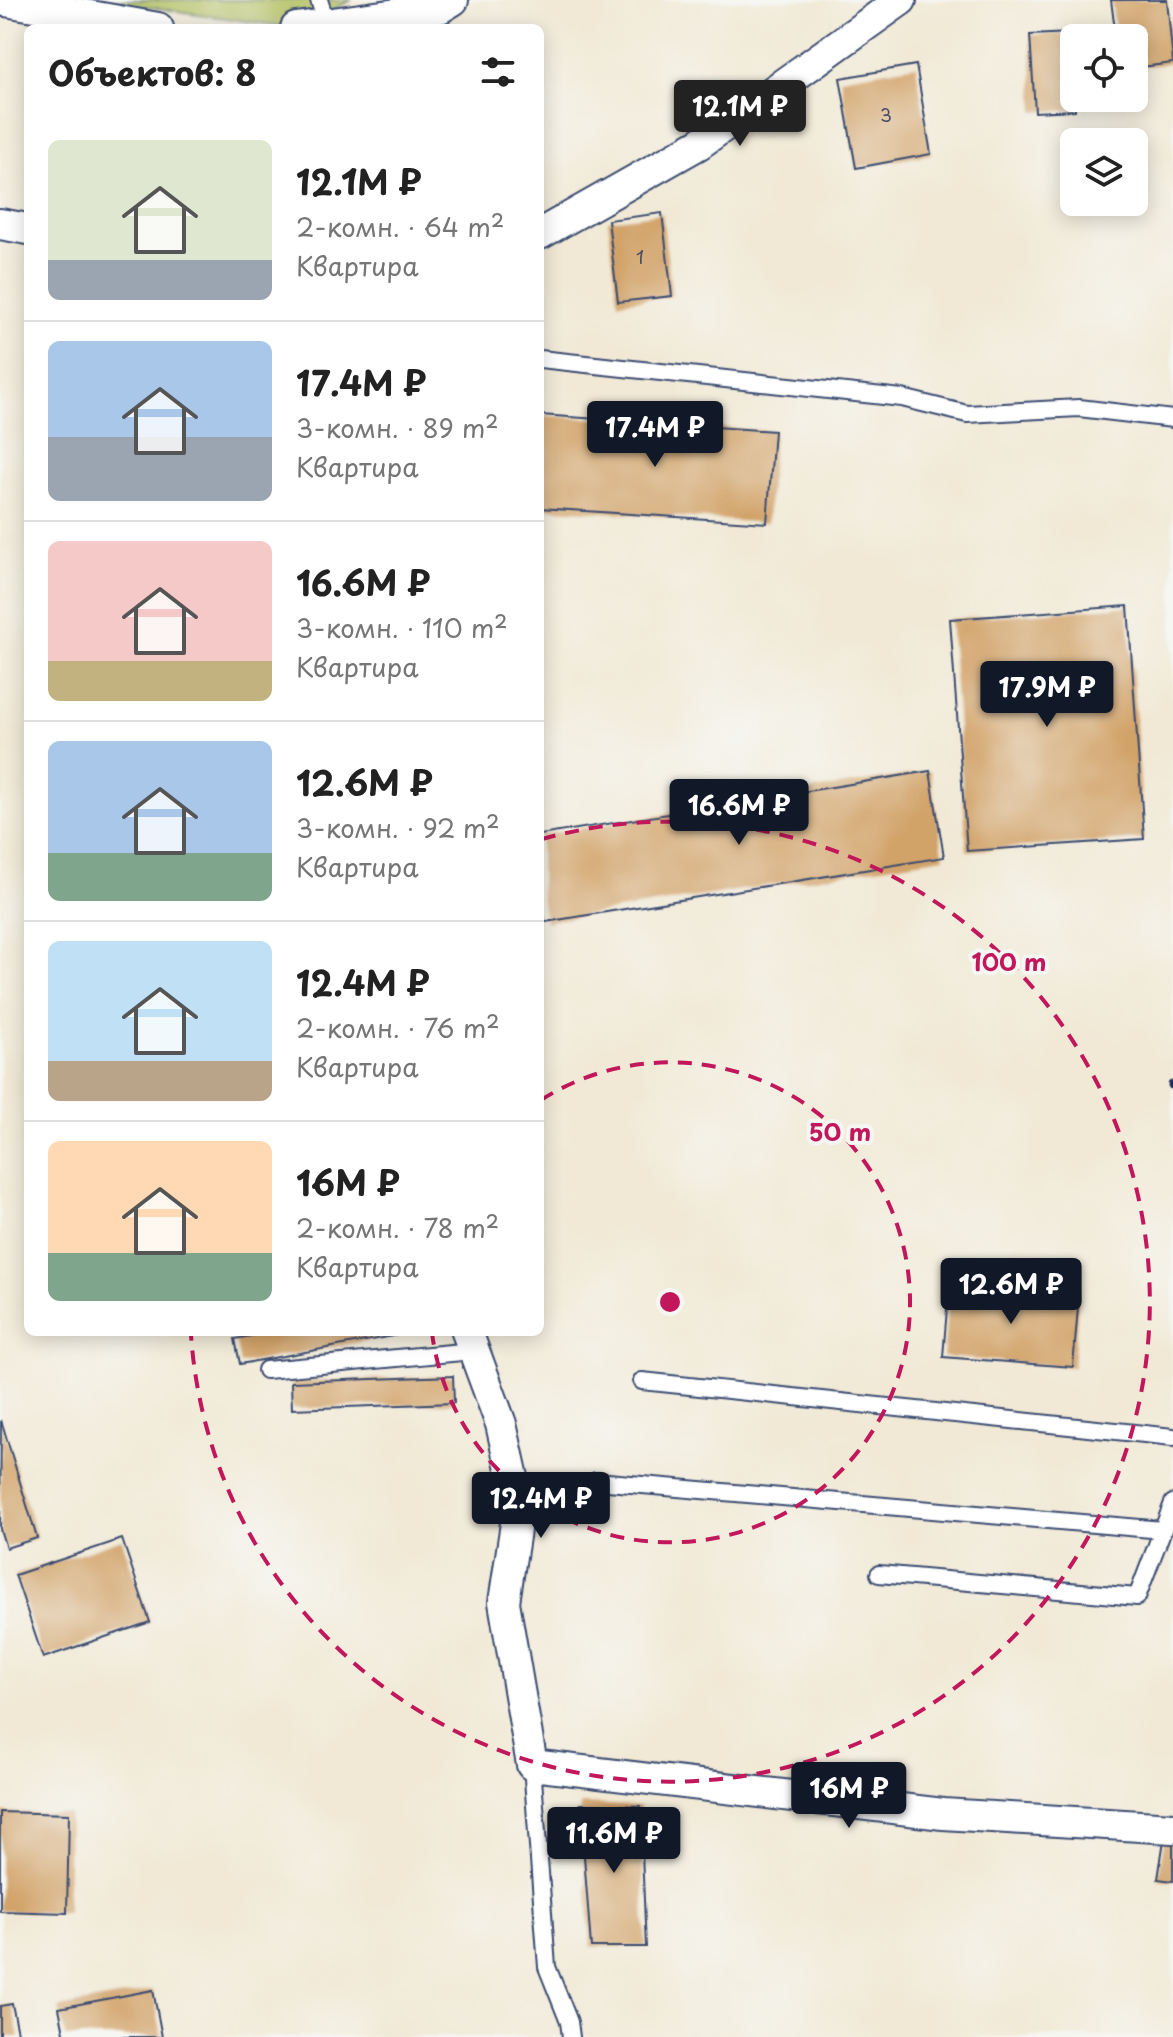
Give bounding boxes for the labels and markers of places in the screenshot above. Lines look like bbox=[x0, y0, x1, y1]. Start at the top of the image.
pin: 12.1M ₽ bbox=[666, 80, 814, 148]
pin: 17.4M ₽ bbox=[581, 401, 729, 469]
pin: 17.9M ₽ bbox=[973, 661, 1121, 729]
pin: 16.6M ₽ bbox=[665, 779, 813, 847]
pin: 12.6M ₽ bbox=[937, 1258, 1085, 1326]
centre of rings bbox=[656, 1288, 684, 1316]
pin: 12.4M ₽ bbox=[467, 1472, 615, 1540]
pin: 16M ₽ bbox=[793, 1762, 905, 1830]
pin: 11.6M ₽ bbox=[540, 1807, 688, 1875]

